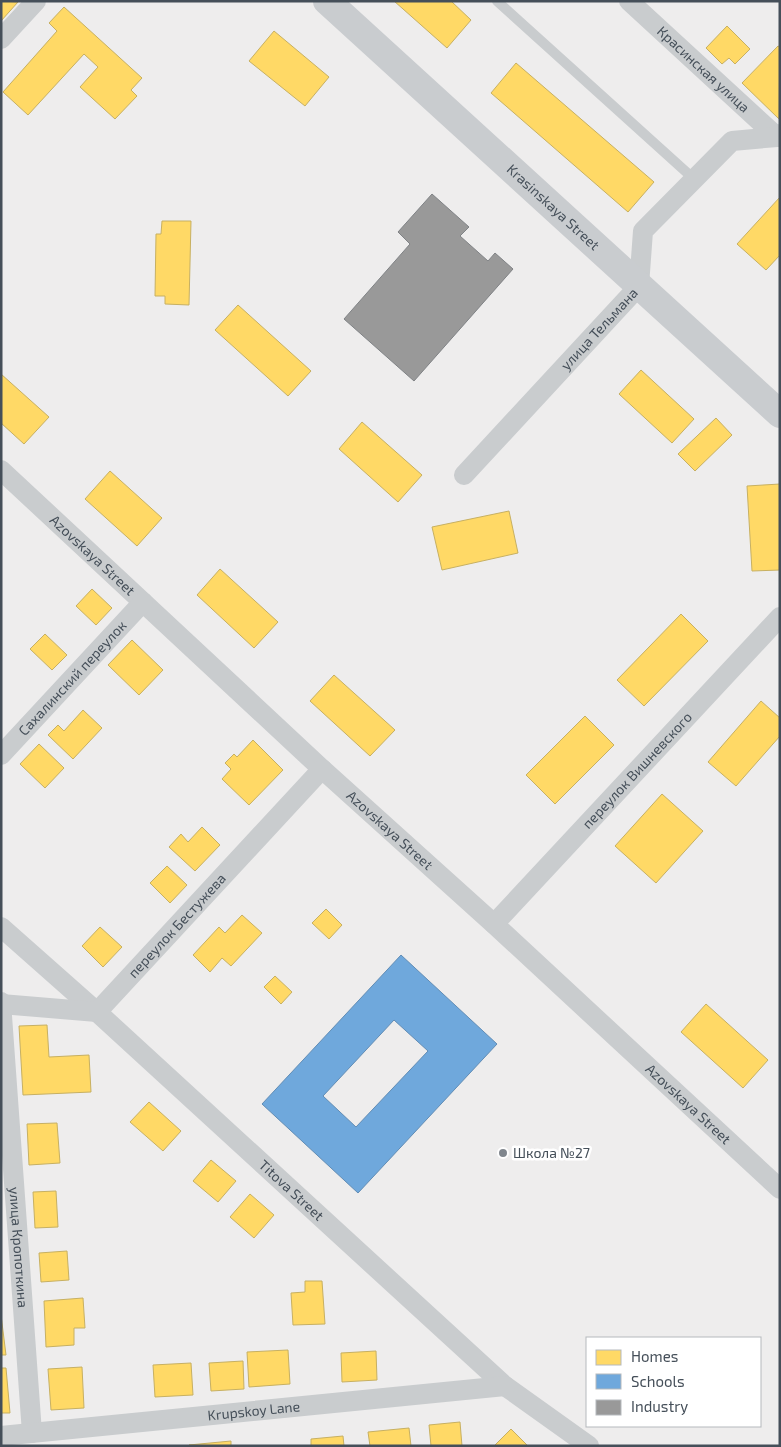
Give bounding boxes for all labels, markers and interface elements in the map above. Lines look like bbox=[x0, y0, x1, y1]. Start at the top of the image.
street label: Красинская улица bbox=[654, 22, 753, 116]
street label: Krasinskaya Street bbox=[504, 160, 603, 253]
street label: улица Тельмана bbox=[557, 284, 641, 373]
street label: Azovskaya Street bbox=[47, 511, 139, 599]
street label: Сахалинский переулок bbox=[15, 616, 130, 739]
street label: переулок Вишневского bbox=[578, 708, 695, 832]
street label: Azovskaya Street bbox=[344, 787, 437, 873]
street label: переулок Бестужева bbox=[124, 870, 229, 981]
street label: Azovskaya Street bbox=[642, 1060, 735, 1147]
place label: Школа №27 bbox=[513, 1144, 590, 1161]
marker: Школа №27 bbox=[497, 1147, 509, 1159]
street label: Titova Street bbox=[256, 1156, 328, 1224]
street label: улица Кропоткина bbox=[6, 1186, 32, 1308]
legend bbox=[586, 1337, 761, 1427]
text: Homes bbox=[631, 1347, 678, 1365]
text: Schools bbox=[631, 1372, 685, 1390]
street label: Krupskoy Lane bbox=[207, 1397, 301, 1423]
text: Industry bbox=[631, 1397, 688, 1415]

